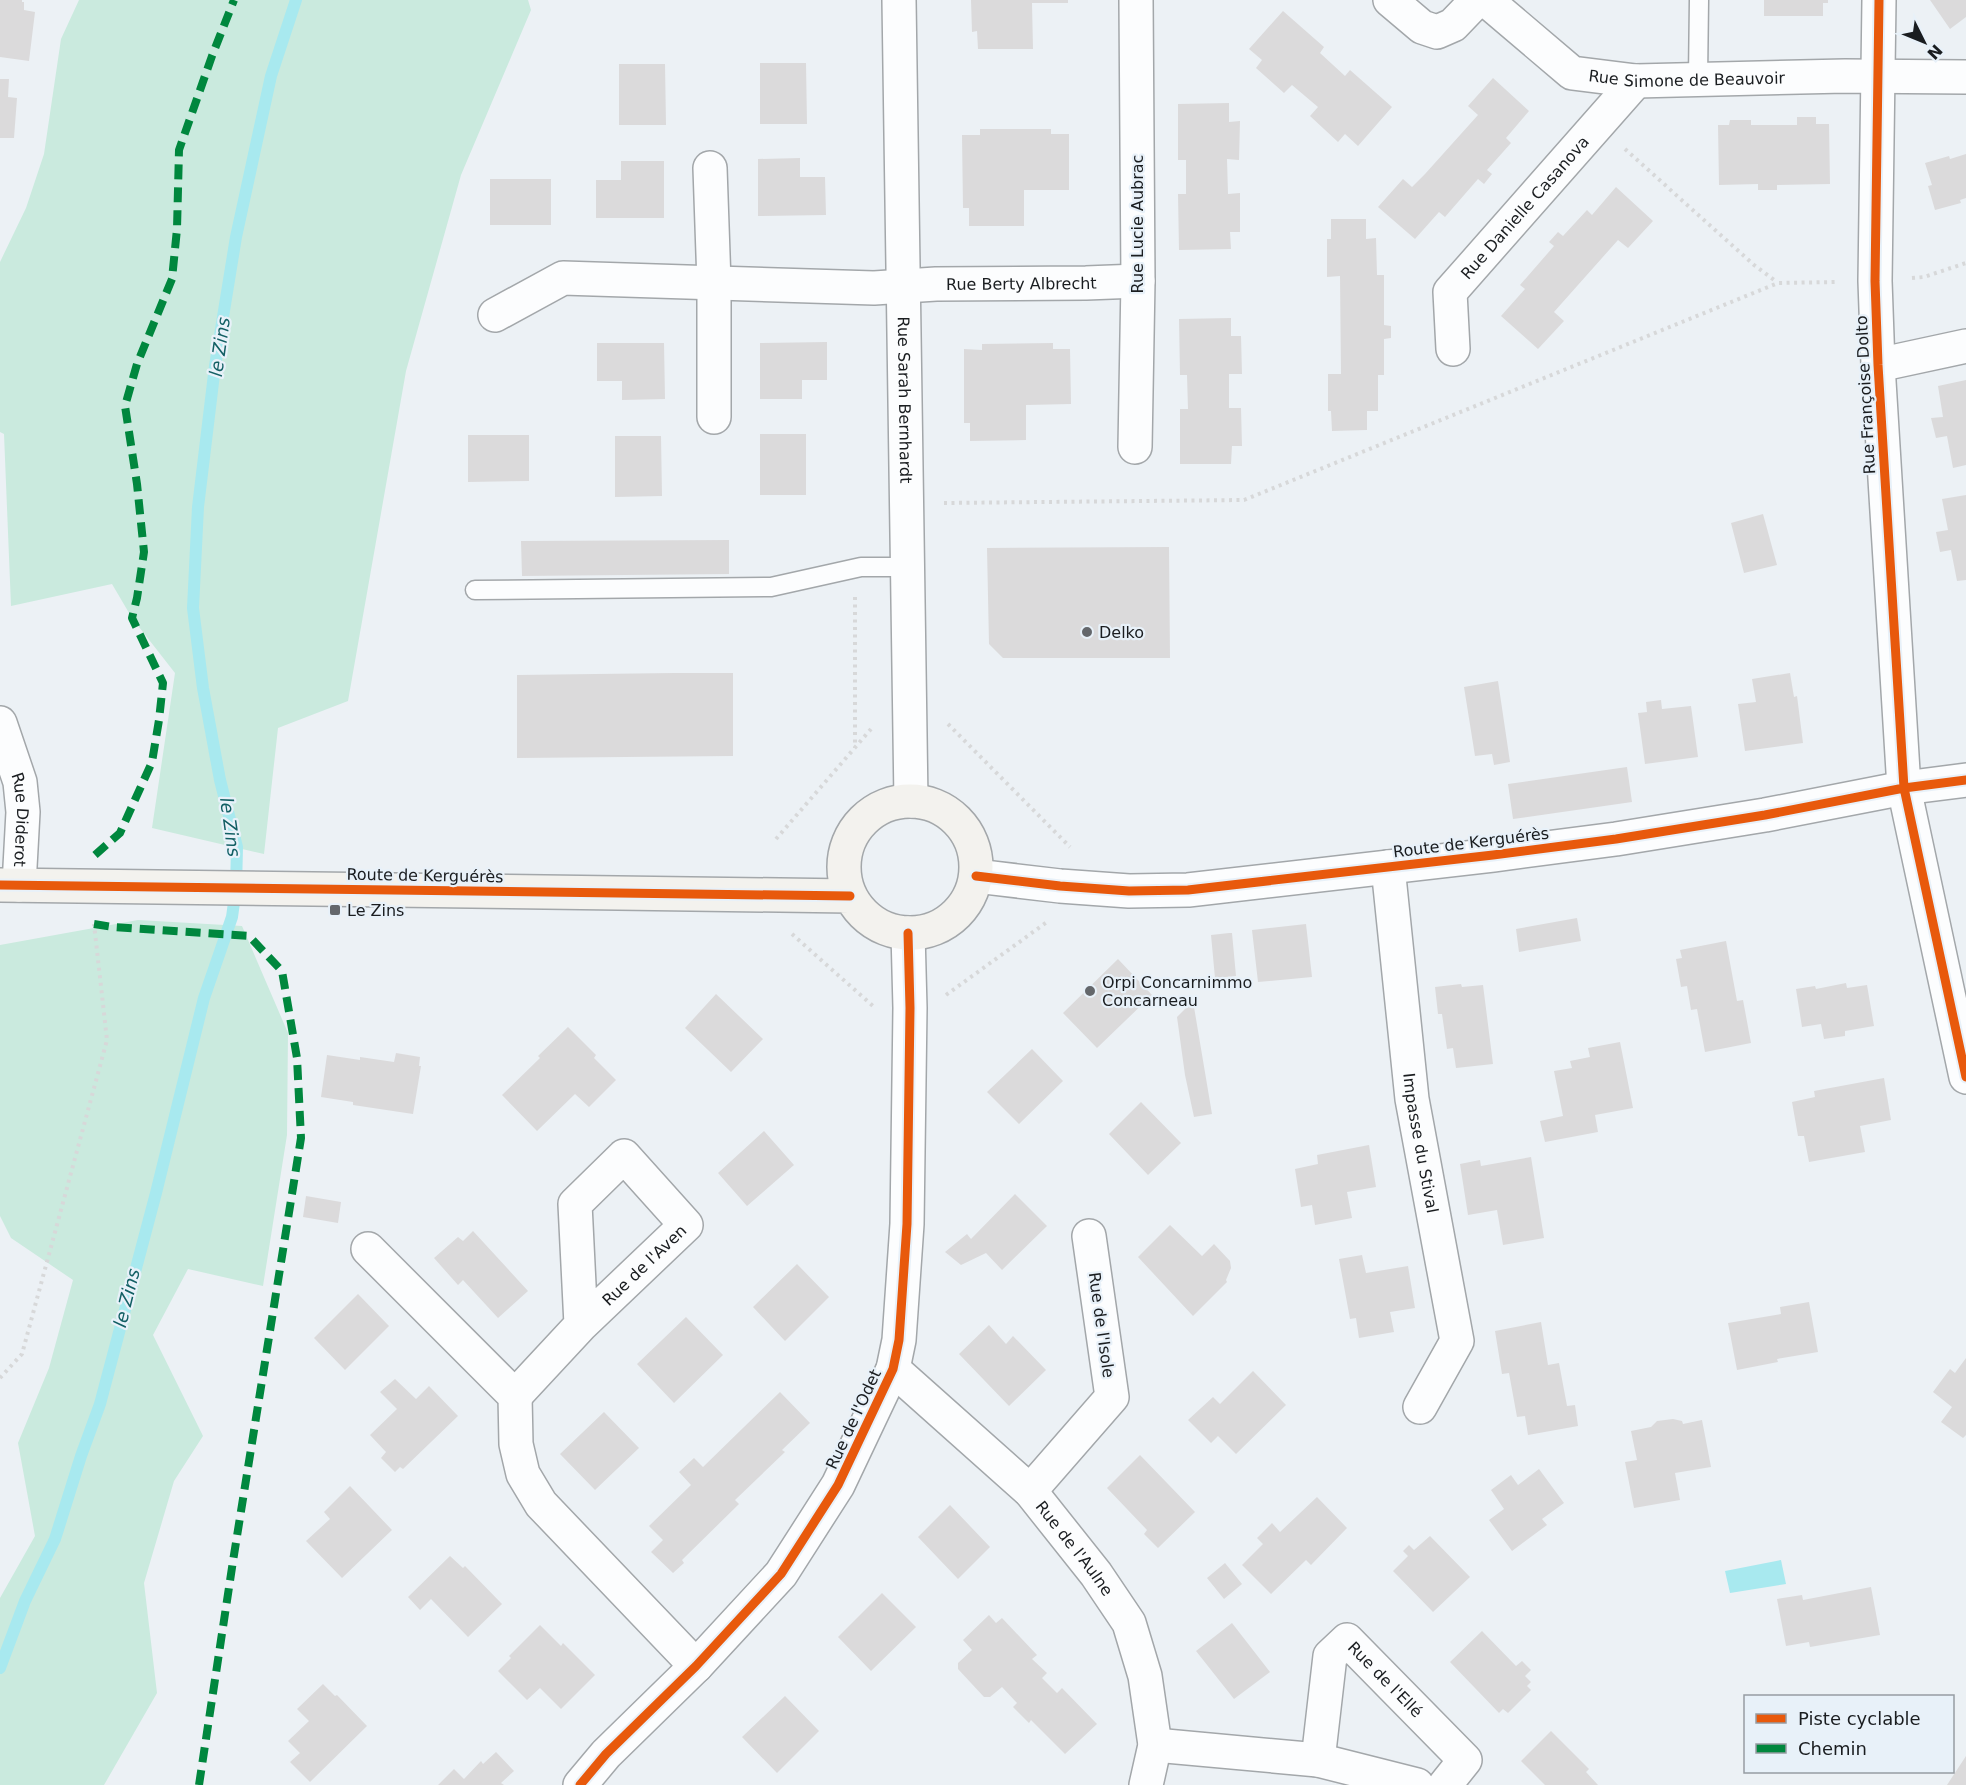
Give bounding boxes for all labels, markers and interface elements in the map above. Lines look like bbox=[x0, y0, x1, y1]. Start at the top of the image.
north arrow bbox=[1894, 12, 1954, 72]
text: N bbox=[1923, 41, 1946, 63]
street label: Rue Simone de Beauvoir bbox=[1587, 66, 1786, 91]
street label: Rue Danielle Casanova bbox=[1457, 132, 1593, 283]
street label: Rue Lucie Aubrac bbox=[1128, 155, 1147, 293]
street label: Rue Berty Albrecht bbox=[946, 274, 1097, 294]
street label: Rue Françoise Dolto bbox=[1852, 315, 1879, 475]
water label: le Zins bbox=[205, 316, 234, 378]
street label: Rue Sarah Bernhardt bbox=[894, 316, 915, 484]
place label: Delko bbox=[1099, 623, 1144, 642]
marker: Delko bbox=[1080, 625, 1094, 639]
street label: Rue Diderot bbox=[7, 770, 32, 867]
water label: le Zins bbox=[216, 796, 245, 858]
street label: Route de Kerguérès bbox=[1392, 824, 1550, 861]
street label: Route de Kerguérès bbox=[346, 865, 504, 886]
place label: Le Zins bbox=[347, 901, 404, 920]
marker: Le Zins bbox=[328, 903, 342, 917]
place label: Orpi Concarnimmo Concarneau bbox=[1102, 973, 1252, 1010]
marker: Orpi Concarnimmo Concarneau bbox=[1083, 984, 1097, 998]
street label: Impasse du Stival bbox=[1399, 1072, 1442, 1215]
street label: Rue de l'Aven bbox=[598, 1221, 690, 1310]
water label: le Zins bbox=[109, 1266, 144, 1329]
street label: Rue de l'Isole bbox=[1085, 1271, 1118, 1379]
street label: Rue de l'Odet bbox=[822, 1366, 885, 1472]
street label: Rue de l'Aulne bbox=[1032, 1497, 1117, 1599]
street label: Rue de l'Ellé bbox=[1344, 1638, 1426, 1721]
legend bbox=[1744, 1695, 1954, 1773]
text: Piste cyclable bbox=[1798, 1708, 1921, 1729]
text: Chemin bbox=[1798, 1738, 1867, 1759]

